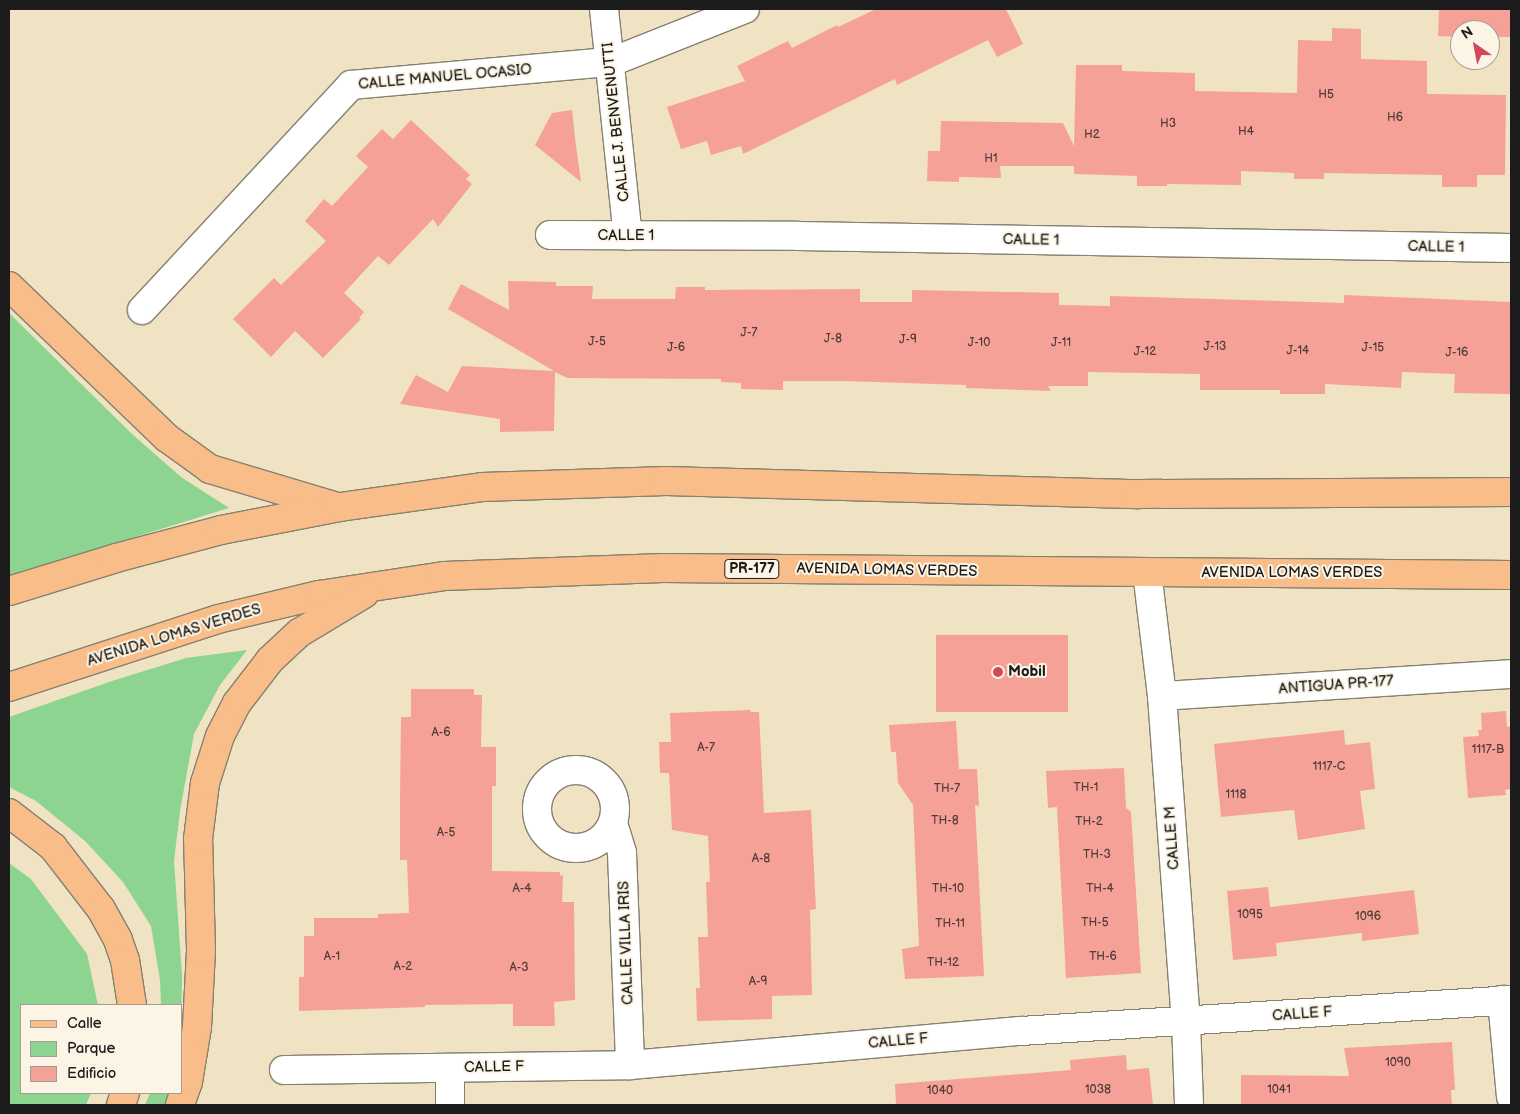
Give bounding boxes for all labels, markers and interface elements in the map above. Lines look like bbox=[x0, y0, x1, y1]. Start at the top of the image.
north arrow bbox=[1450, 20, 1500, 70]
text: N bbox=[1458, 23, 1476, 43]
street label: CALLE J. BENVENUTTI bbox=[599, 41, 633, 203]
street label: CALLE MANUEL OCASIO bbox=[357, 60, 533, 94]
house number: H5 bbox=[1318, 88, 1334, 102]
house number: H6 bbox=[1387, 111, 1403, 125]
house number: H3 bbox=[1160, 117, 1176, 131]
house number: H4 bbox=[1238, 125, 1254, 139]
house number: H2 bbox=[1084, 128, 1100, 142]
house number: H1 bbox=[984, 152, 998, 166]
street label: CALLE 1 bbox=[598, 227, 654, 245]
street label: CALLE 1 bbox=[1002, 231, 1060, 249]
street label: CALLE 1 bbox=[1407, 238, 1465, 256]
house number: J-7 bbox=[741, 326, 757, 340]
house number: J-8 bbox=[824, 332, 842, 346]
house number: J-9 bbox=[899, 333, 917, 347]
house number: J-5 bbox=[588, 335, 606, 349]
house number: J-10 bbox=[968, 336, 990, 350]
house number: J-11 bbox=[1051, 336, 1071, 350]
house number: J-13 bbox=[1204, 340, 1226, 354]
house number: J-6 bbox=[667, 341, 685, 355]
house number: J-15 bbox=[1362, 341, 1384, 355]
house number: J-14 bbox=[1287, 344, 1309, 358]
house number: J-12 bbox=[1134, 345, 1156, 359]
house number: J-16 bbox=[1446, 346, 1468, 360]
road number: PR-177 bbox=[723, 558, 781, 580]
street label: AVENIDA LOMAS VERDES bbox=[796, 559, 978, 581]
street label: AVENIDA LOMAS VERDES bbox=[1201, 564, 1383, 582]
street label: AVENIDA LOMAS VERDES bbox=[85, 600, 263, 670]
place label: Mobil bbox=[1008, 663, 1046, 681]
marker: Mobil bbox=[992, 666, 1004, 678]
street label: ANTIGUA PR-177 bbox=[1278, 672, 1394, 698]
house number: A-6 bbox=[431, 726, 451, 740]
house number: A-7 bbox=[697, 741, 715, 755]
house number: 1117-B bbox=[1472, 743, 1504, 757]
house number: 1117-C bbox=[1313, 760, 1345, 774]
house number: TH-1 bbox=[1073, 781, 1099, 795]
house number: TH-7 bbox=[934, 782, 960, 796]
house number: 1118 bbox=[1226, 788, 1246, 802]
street label: CALLE M bbox=[1161, 805, 1183, 871]
house number: TH-8 bbox=[931, 814, 959, 828]
house number: TH-2 bbox=[1075, 815, 1103, 829]
house number: A-5 bbox=[437, 826, 455, 840]
house number: TH-3 bbox=[1083, 848, 1111, 862]
house number: A-8 bbox=[752, 852, 770, 866]
street label: CALLE VILLA IRIS bbox=[615, 881, 637, 1005]
house number: A-4 bbox=[512, 882, 532, 896]
house number: TH-10 bbox=[932, 882, 964, 896]
house number: TH-4 bbox=[1086, 882, 1114, 896]
house number: 1095 bbox=[1237, 908, 1263, 922]
house number: 1096 bbox=[1355, 910, 1381, 924]
house number: TH-5 bbox=[1081, 916, 1109, 930]
house number: TH-11 bbox=[935, 917, 965, 931]
house number: A-1 bbox=[324, 950, 340, 964]
house number: TH-6 bbox=[1089, 950, 1117, 964]
house number: TH-12 bbox=[927, 956, 959, 970]
house number: A-2 bbox=[394, 960, 412, 974]
house number: A-3 bbox=[509, 961, 529, 975]
house number: A-9 bbox=[749, 975, 767, 989]
street label: CALLE F bbox=[1271, 1003, 1333, 1025]
legend bbox=[20, 1004, 182, 1094]
text: Calle bbox=[67, 1014, 102, 1033]
street label: CALLE F bbox=[867, 1029, 929, 1053]
text: Parque bbox=[67, 1039, 115, 1058]
house number: 1090 bbox=[1385, 1056, 1411, 1070]
street label: CALLE F bbox=[464, 1057, 524, 1077]
text: Edificio bbox=[67, 1064, 116, 1083]
house number: 1038 bbox=[1085, 1083, 1111, 1097]
house number: 1041 bbox=[1267, 1083, 1291, 1097]
house number: 1040 bbox=[927, 1084, 953, 1098]

